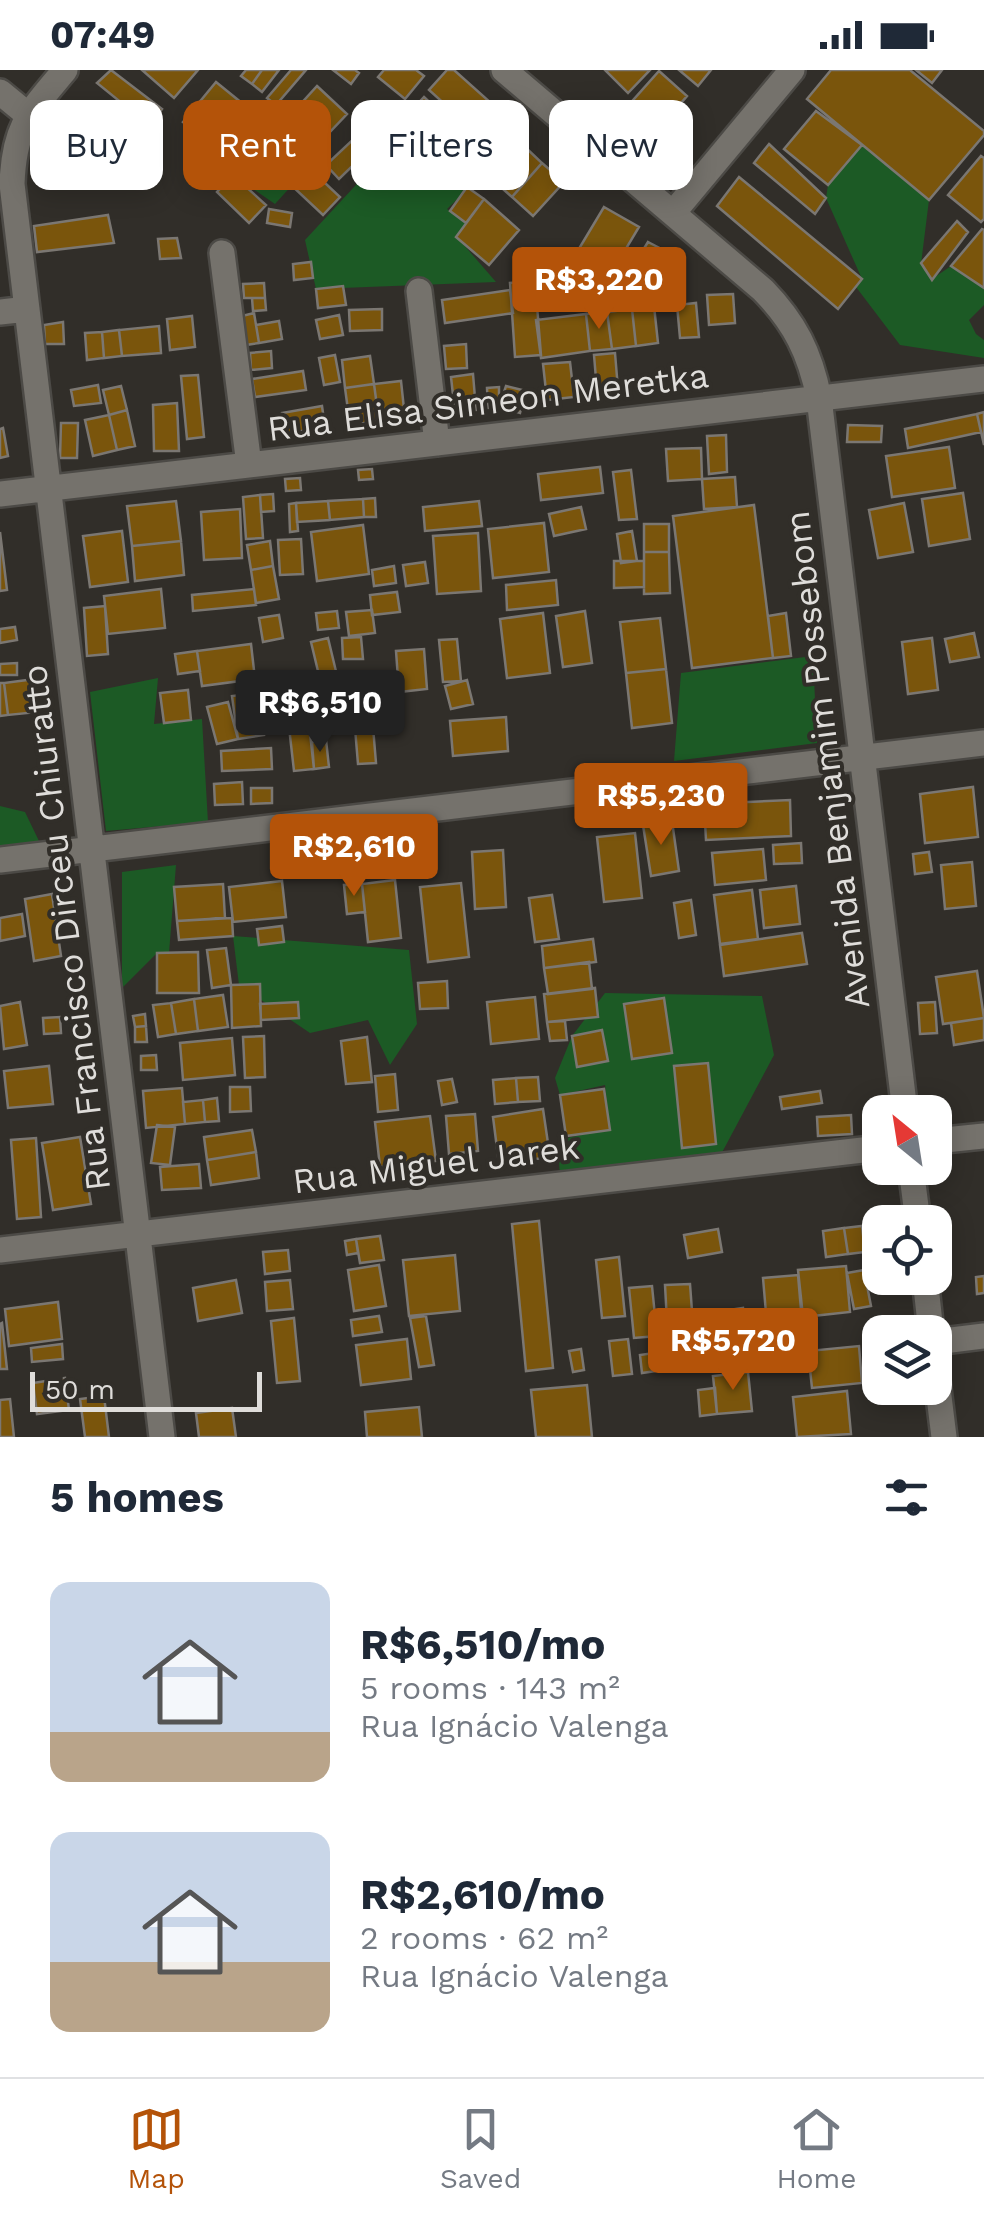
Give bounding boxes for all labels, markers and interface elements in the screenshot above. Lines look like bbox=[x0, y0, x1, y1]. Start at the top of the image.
text: 07:49 bbox=[50, 13, 155, 57]
chip: Buy bbox=[30, 100, 163, 190]
chip: Rent bbox=[183, 100, 331, 190]
chip: Filters bbox=[351, 100, 529, 190]
chip: New bbox=[549, 100, 693, 190]
pin: R$3,220 bbox=[507, 247, 691, 332]
text: R$3,220 bbox=[534, 260, 664, 298]
street label: Rua Elisa Simeon Meretka bbox=[265, 354, 711, 450]
street label: Avenida Benjamim Possebom bbox=[776, 509, 878, 1011]
street label: Rua Francisco Dirceu Chiuratto bbox=[13, 663, 119, 1193]
pin: R$6,510 bbox=[228, 670, 412, 755]
text: R$6,510 bbox=[258, 683, 382, 721]
pin: R$5,230 bbox=[569, 763, 753, 848]
text: R$5,230 bbox=[596, 776, 726, 814]
pin: R$2,610 bbox=[262, 814, 446, 899]
text: R$2,610 bbox=[292, 827, 416, 865]
north arrow bbox=[862, 1095, 952, 1185]
map controls bbox=[862, 1095, 952, 1405]
street label: Rua Miguel Jarek bbox=[290, 1126, 582, 1202]
button: locate bbox=[862, 1205, 952, 1295]
pin: R$5,720 bbox=[641, 1308, 825, 1393]
button: layers bbox=[862, 1315, 952, 1405]
text: R$5,720 bbox=[670, 1321, 796, 1359]
scale bar bbox=[30, 1367, 262, 1412]
text: 50 m bbox=[45, 1373, 115, 1406]
icon: filters bbox=[879, 1470, 934, 1525]
text: 5 homes bbox=[50, 1473, 224, 1522]
text: R$6,510/mo bbox=[360, 1620, 605, 1669]
icon: home bbox=[130, 1622, 250, 1742]
text: 5 rooms · 143 m² bbox=[360, 1669, 620, 1707]
text: Rua Ignácio Valenga bbox=[360, 1707, 669, 1745]
text: R$2,610/mo bbox=[360, 1870, 605, 1919]
icon: home bbox=[130, 1872, 250, 1992]
text: 2 rooms · 62 m² bbox=[360, 1919, 608, 1957]
text: Rua Ignácio Valenga bbox=[360, 1957, 669, 1995]
tab: Map bbox=[128, 2102, 185, 2195]
tab: Saved bbox=[440, 2102, 521, 2195]
tab: Home bbox=[776, 2102, 856, 2195]

